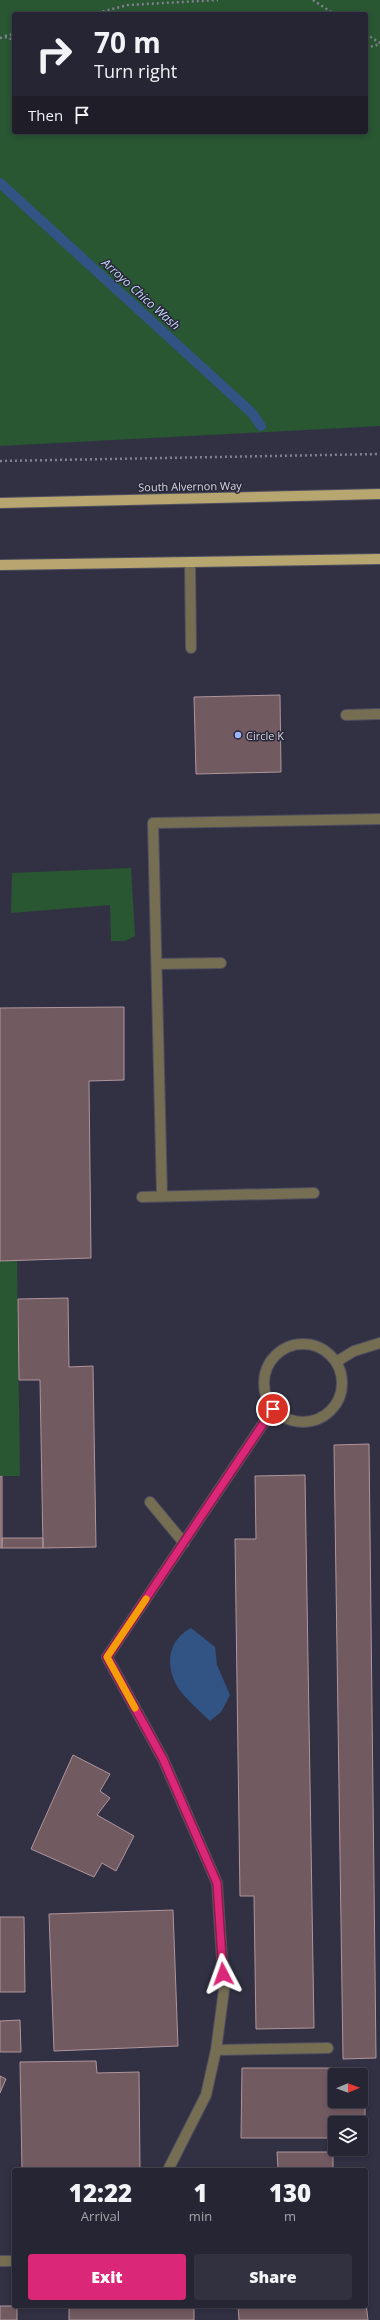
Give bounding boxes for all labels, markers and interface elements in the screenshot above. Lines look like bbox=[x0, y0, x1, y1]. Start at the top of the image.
text: 70 m bbox=[94, 23, 161, 61]
icon: right bbox=[28, 28, 80, 80]
text: Turn right bbox=[94, 59, 177, 83]
icon: arrive bbox=[71, 104, 93, 126]
text: Then bbox=[28, 105, 63, 125]
water label: Arroyo Chico Wash bbox=[97, 254, 184, 334]
street label: South Alvernon Way bbox=[138, 478, 242, 494]
place label: Circle K bbox=[246, 728, 284, 743]
marker: Circle K bbox=[233, 730, 243, 740]
pin bbox=[256, 1392, 290, 1426]
icon: arrive bbox=[262, 1398, 284, 1420]
position arrow bbox=[202, 1953, 244, 1995]
north arrow bbox=[328, 2068, 368, 2108]
map controls bbox=[328, 2068, 368, 2156]
button: layers bbox=[328, 2116, 368, 2156]
text: 12:22 bbox=[69, 2176, 132, 2209]
text: 1 bbox=[193, 2176, 208, 2209]
text: 130 bbox=[269, 2176, 311, 2209]
text: Arrival bbox=[81, 2207, 120, 2225]
text: min bbox=[189, 2207, 212, 2225]
text: m bbox=[284, 2207, 296, 2225]
button: Exit bbox=[28, 2254, 186, 2300]
button: Share bbox=[194, 2254, 352, 2300]

